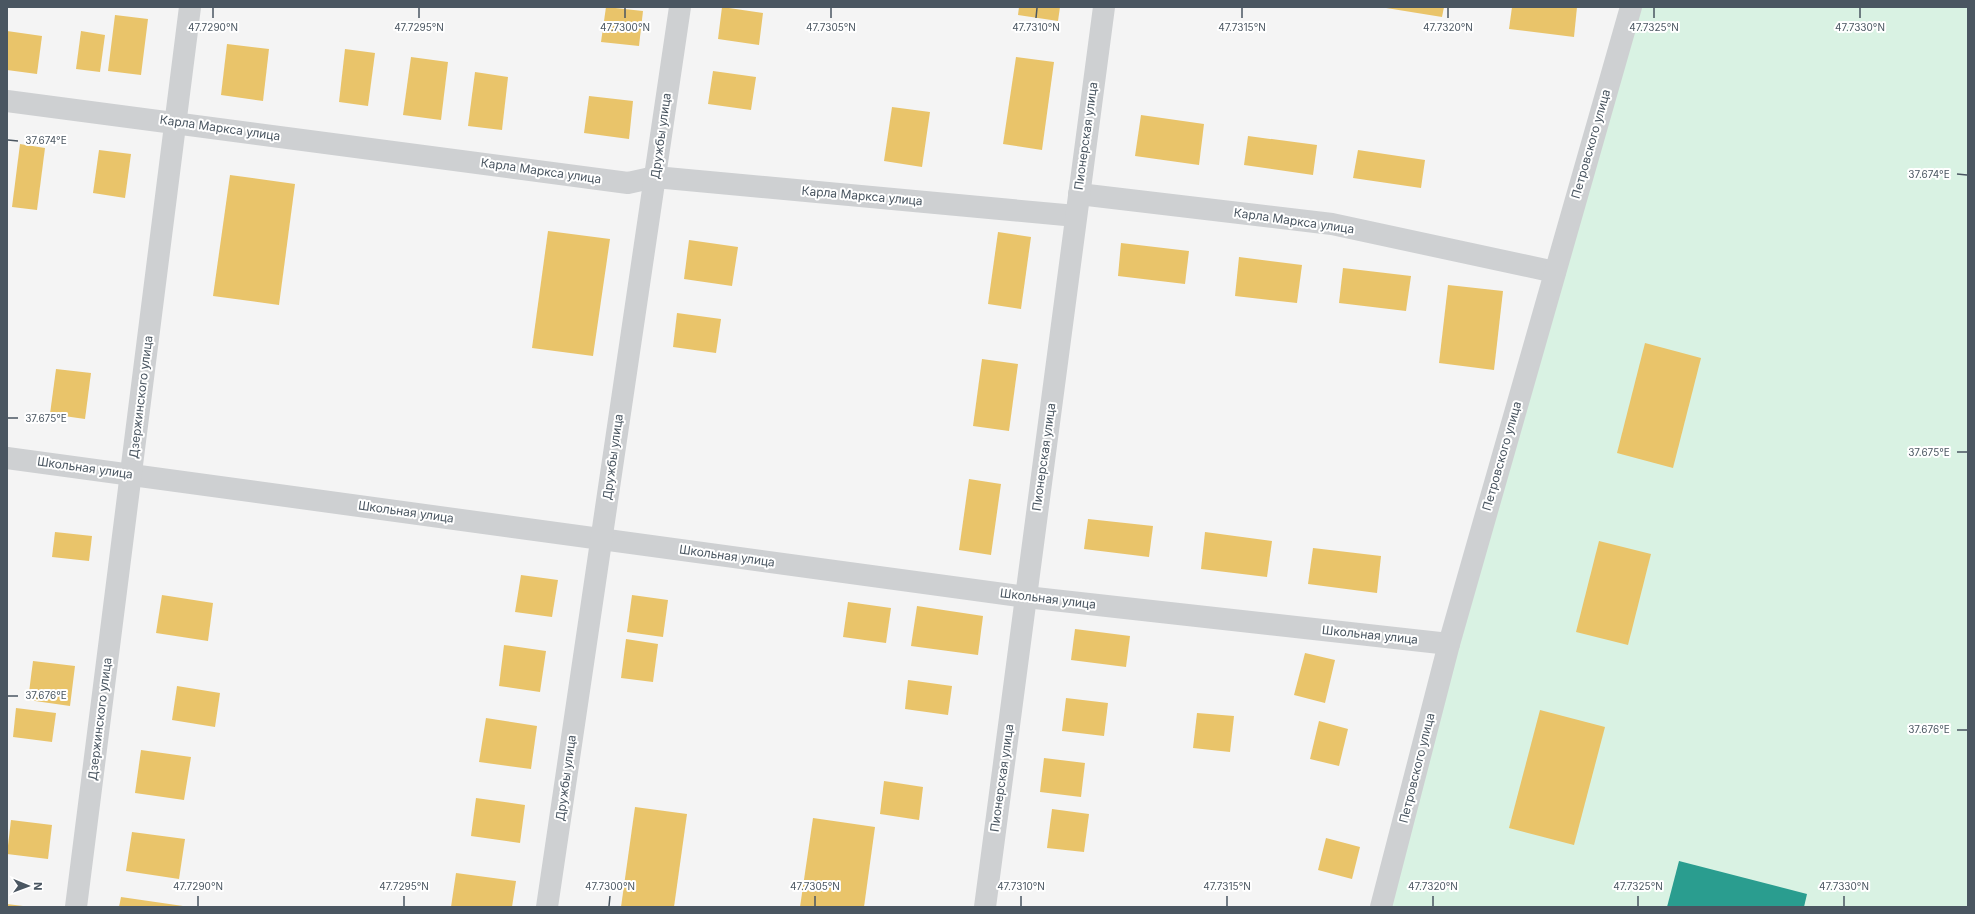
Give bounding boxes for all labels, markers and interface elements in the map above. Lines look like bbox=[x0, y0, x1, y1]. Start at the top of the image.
text: 47.7290°N bbox=[188, 21, 238, 33]
text: 47.7295°N bbox=[394, 21, 444, 33]
text: 47.7300°N bbox=[600, 21, 650, 33]
text: 47.7305°N bbox=[806, 21, 856, 33]
text: 47.7310°N bbox=[1012, 21, 1060, 33]
text: 47.7315°N bbox=[1218, 21, 1266, 33]
text: 47.7320°N bbox=[1423, 21, 1473, 33]
text: 47.7325°N bbox=[1629, 21, 1679, 33]
text: 47.7330°N bbox=[1835, 21, 1885, 33]
street label: Пионерская улица bbox=[1071, 81, 1101, 191]
street label: Петровского улица bbox=[1568, 87, 1613, 200]
street label: Дружбы улица bbox=[647, 92, 674, 180]
street label: Карла Маркса улица bbox=[159, 112, 281, 143]
text: 37.674°E bbox=[25, 134, 67, 146]
street label: Карла Маркса улица bbox=[480, 155, 602, 186]
text: 37.674°E bbox=[1908, 168, 1950, 180]
street label: Карла Маркса улица bbox=[801, 183, 923, 208]
street label: Карла Маркса улица bbox=[1233, 205, 1355, 236]
street label: Дзержинского улица bbox=[126, 335, 155, 459]
street label: Петровского улица bbox=[1479, 399, 1524, 512]
street label: Пионерская улица bbox=[1029, 402, 1059, 512]
text: 37.675°E bbox=[25, 412, 67, 424]
street label: Дружбы улица bbox=[599, 413, 626, 501]
text: 37.675°E bbox=[1908, 446, 1950, 458]
street label: Школьная улица bbox=[36, 453, 134, 482]
street label: Школьная улица bbox=[357, 497, 455, 526]
street label: Школьная улица bbox=[678, 541, 776, 570]
street label: Школьная улица bbox=[999, 585, 1097, 612]
street label: Школьная улица bbox=[1321, 622, 1419, 647]
street label: Дзержинского улица bbox=[85, 657, 114, 781]
text: 37.676°E bbox=[25, 689, 67, 701]
street label: Петровского улица bbox=[1396, 711, 1437, 825]
street label: Пионерская улица bbox=[987, 723, 1017, 833]
text: 37.676°E bbox=[1908, 723, 1950, 735]
street label: Дружбы улица bbox=[552, 734, 579, 822]
north arrow bbox=[8, 866, 48, 906]
text: 47.7290°N bbox=[173, 880, 223, 892]
text: 47.7295°N bbox=[379, 880, 429, 892]
text: 47.7300°N bbox=[585, 880, 635, 892]
text: 47.7305°N bbox=[790, 880, 840, 892]
text: 47.7310°N bbox=[997, 880, 1045, 892]
text: 47.7315°N bbox=[1203, 880, 1251, 892]
text: 47.7320°N bbox=[1408, 880, 1458, 892]
text: 47.7325°N bbox=[1613, 880, 1663, 892]
text: 47.7330°N bbox=[1819, 880, 1869, 892]
text: N bbox=[31, 882, 45, 890]

